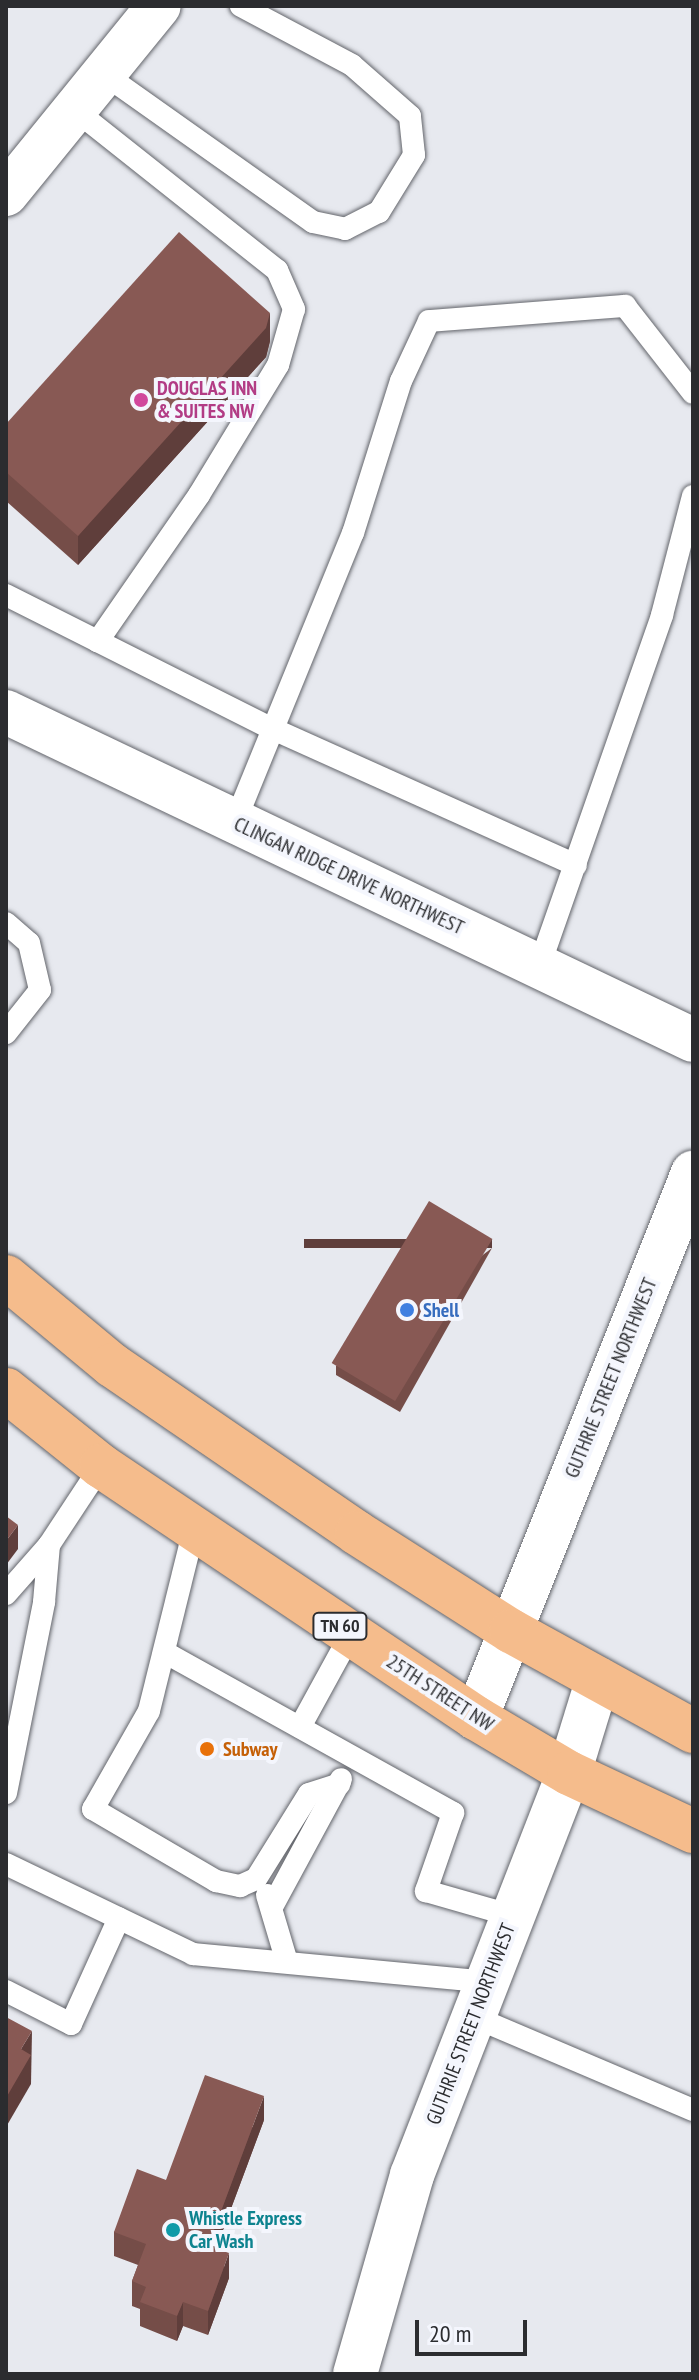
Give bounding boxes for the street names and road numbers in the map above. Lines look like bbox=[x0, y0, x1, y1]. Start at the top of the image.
street label: CLINGAN RIDGE DRIVE NORTHWEST bbox=[230, 812, 468, 940]
street label: GUTHRIE STREET NORTHWEST bbox=[560, 1274, 662, 1482]
road number: TN 60 bbox=[312, 1612, 368, 1640]
street label: 25TH STREET NW bbox=[382, 1649, 498, 1737]
street label: GUTHRIE STREET NORTHWEST bbox=[421, 1920, 521, 2128]

